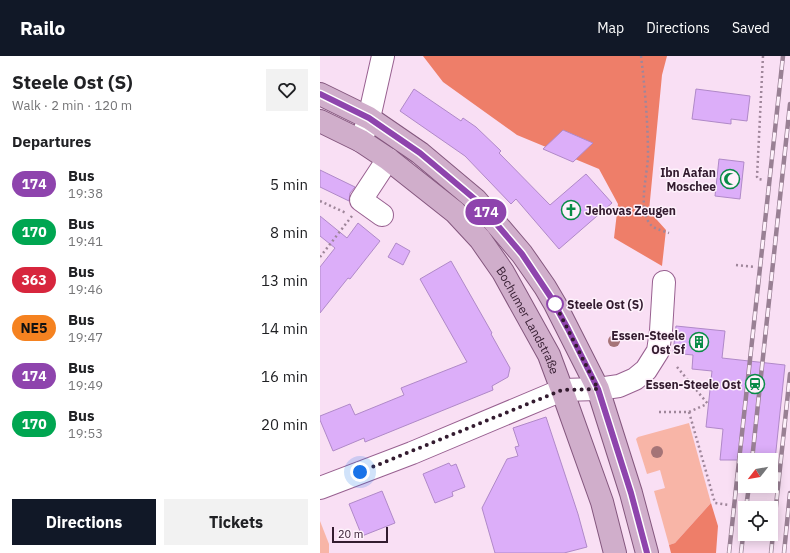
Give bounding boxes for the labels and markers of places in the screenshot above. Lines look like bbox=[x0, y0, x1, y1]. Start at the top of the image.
place label: Ibn Aafan Moschee bbox=[660, 165, 716, 194]
mosque icon: Ibn Aafan Moschee bbox=[719, 168, 741, 190]
church icon: Jehovas Zeugen bbox=[560, 199, 582, 221]
place label: Jehovas Zeugen bbox=[585, 203, 676, 218]
marker: Steele Ost (S) bbox=[546, 295, 564, 313]
place label: Steele Ost (S) bbox=[567, 297, 643, 312]
place label: Essen-Steele Ost Sf bbox=[611, 328, 686, 357]
building icon: Essen-Steele Ost Sf bbox=[688, 331, 710, 353]
station icon: Essen-Steele Ost bbox=[744, 373, 766, 395]
place label: Essen-Steele Ost bbox=[645, 377, 741, 392]

